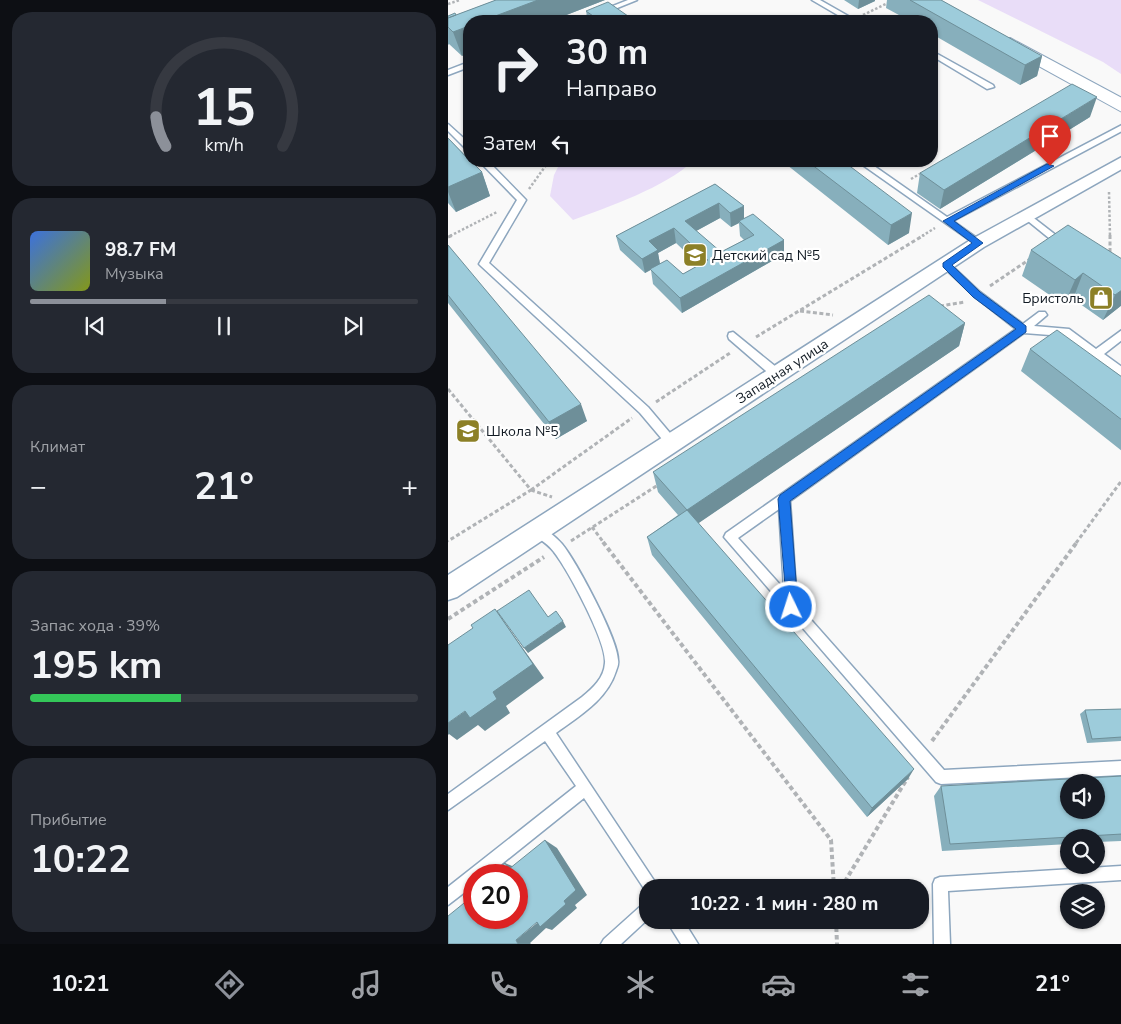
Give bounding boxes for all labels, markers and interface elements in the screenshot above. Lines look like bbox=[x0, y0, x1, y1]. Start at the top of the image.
text: 30 m bbox=[566, 29, 648, 76]
icon: right bbox=[483, 35, 548, 100]
text: 15 bbox=[193, 72, 255, 143]
text: Направо bbox=[566, 74, 657, 104]
pin bbox=[1029, 115, 1071, 166]
icon: arrive bbox=[1036, 122, 1064, 150]
icon: left bbox=[547, 130, 575, 158]
text: Затем bbox=[483, 131, 537, 157]
text: km/h bbox=[204, 133, 244, 157]
text: 98.7 FM bbox=[105, 237, 176, 263]
school or university icon: Детский сад №5 bbox=[682, 242, 708, 268]
place label: Детский сад №5 bbox=[712, 246, 820, 265]
text: Музыка bbox=[105, 263, 164, 285]
shop icon: Бристоль bbox=[1088, 285, 1114, 311]
place label: Бристоль bbox=[1022, 289, 1084, 308]
icon: previous bbox=[81, 312, 109, 340]
icon: pause bbox=[210, 312, 238, 340]
icon: next bbox=[339, 312, 367, 340]
street label: Западная улица bbox=[732, 334, 832, 408]
school or university icon: Школа №5 bbox=[455, 418, 481, 444]
place label: Школа №5 bbox=[486, 422, 559, 441]
text: Климат bbox=[30, 436, 85, 458]
text: 21° bbox=[194, 461, 254, 512]
text: − bbox=[30, 468, 47, 506]
text: + bbox=[401, 468, 418, 506]
position arrow bbox=[764, 580, 816, 632]
text: Запас хода · 39% bbox=[30, 615, 160, 637]
text: 195 km bbox=[30, 640, 162, 691]
map controls bbox=[1060, 774, 1105, 929]
button: sound bbox=[1060, 774, 1105, 819]
text: Прибытие bbox=[30, 809, 107, 831]
button: search bbox=[1060, 829, 1105, 874]
text: 10:22 bbox=[30, 834, 131, 885]
speed limit sign: 20 bbox=[463, 864, 528, 929]
button: layers bbox=[1060, 884, 1105, 929]
text: 10:22 · 1 мин · 280 m bbox=[690, 891, 878, 917]
icon: directions bbox=[212, 967, 247, 1002]
icon: music bbox=[349, 967, 384, 1002]
icon: phone bbox=[486, 967, 521, 1002]
icon: climate bbox=[623, 967, 658, 1002]
icon: car bbox=[761, 967, 796, 1002]
icon: filters bbox=[898, 967, 933, 1002]
text: 10:21 bbox=[51, 969, 109, 999]
text: 21° bbox=[1035, 969, 1070, 999]

